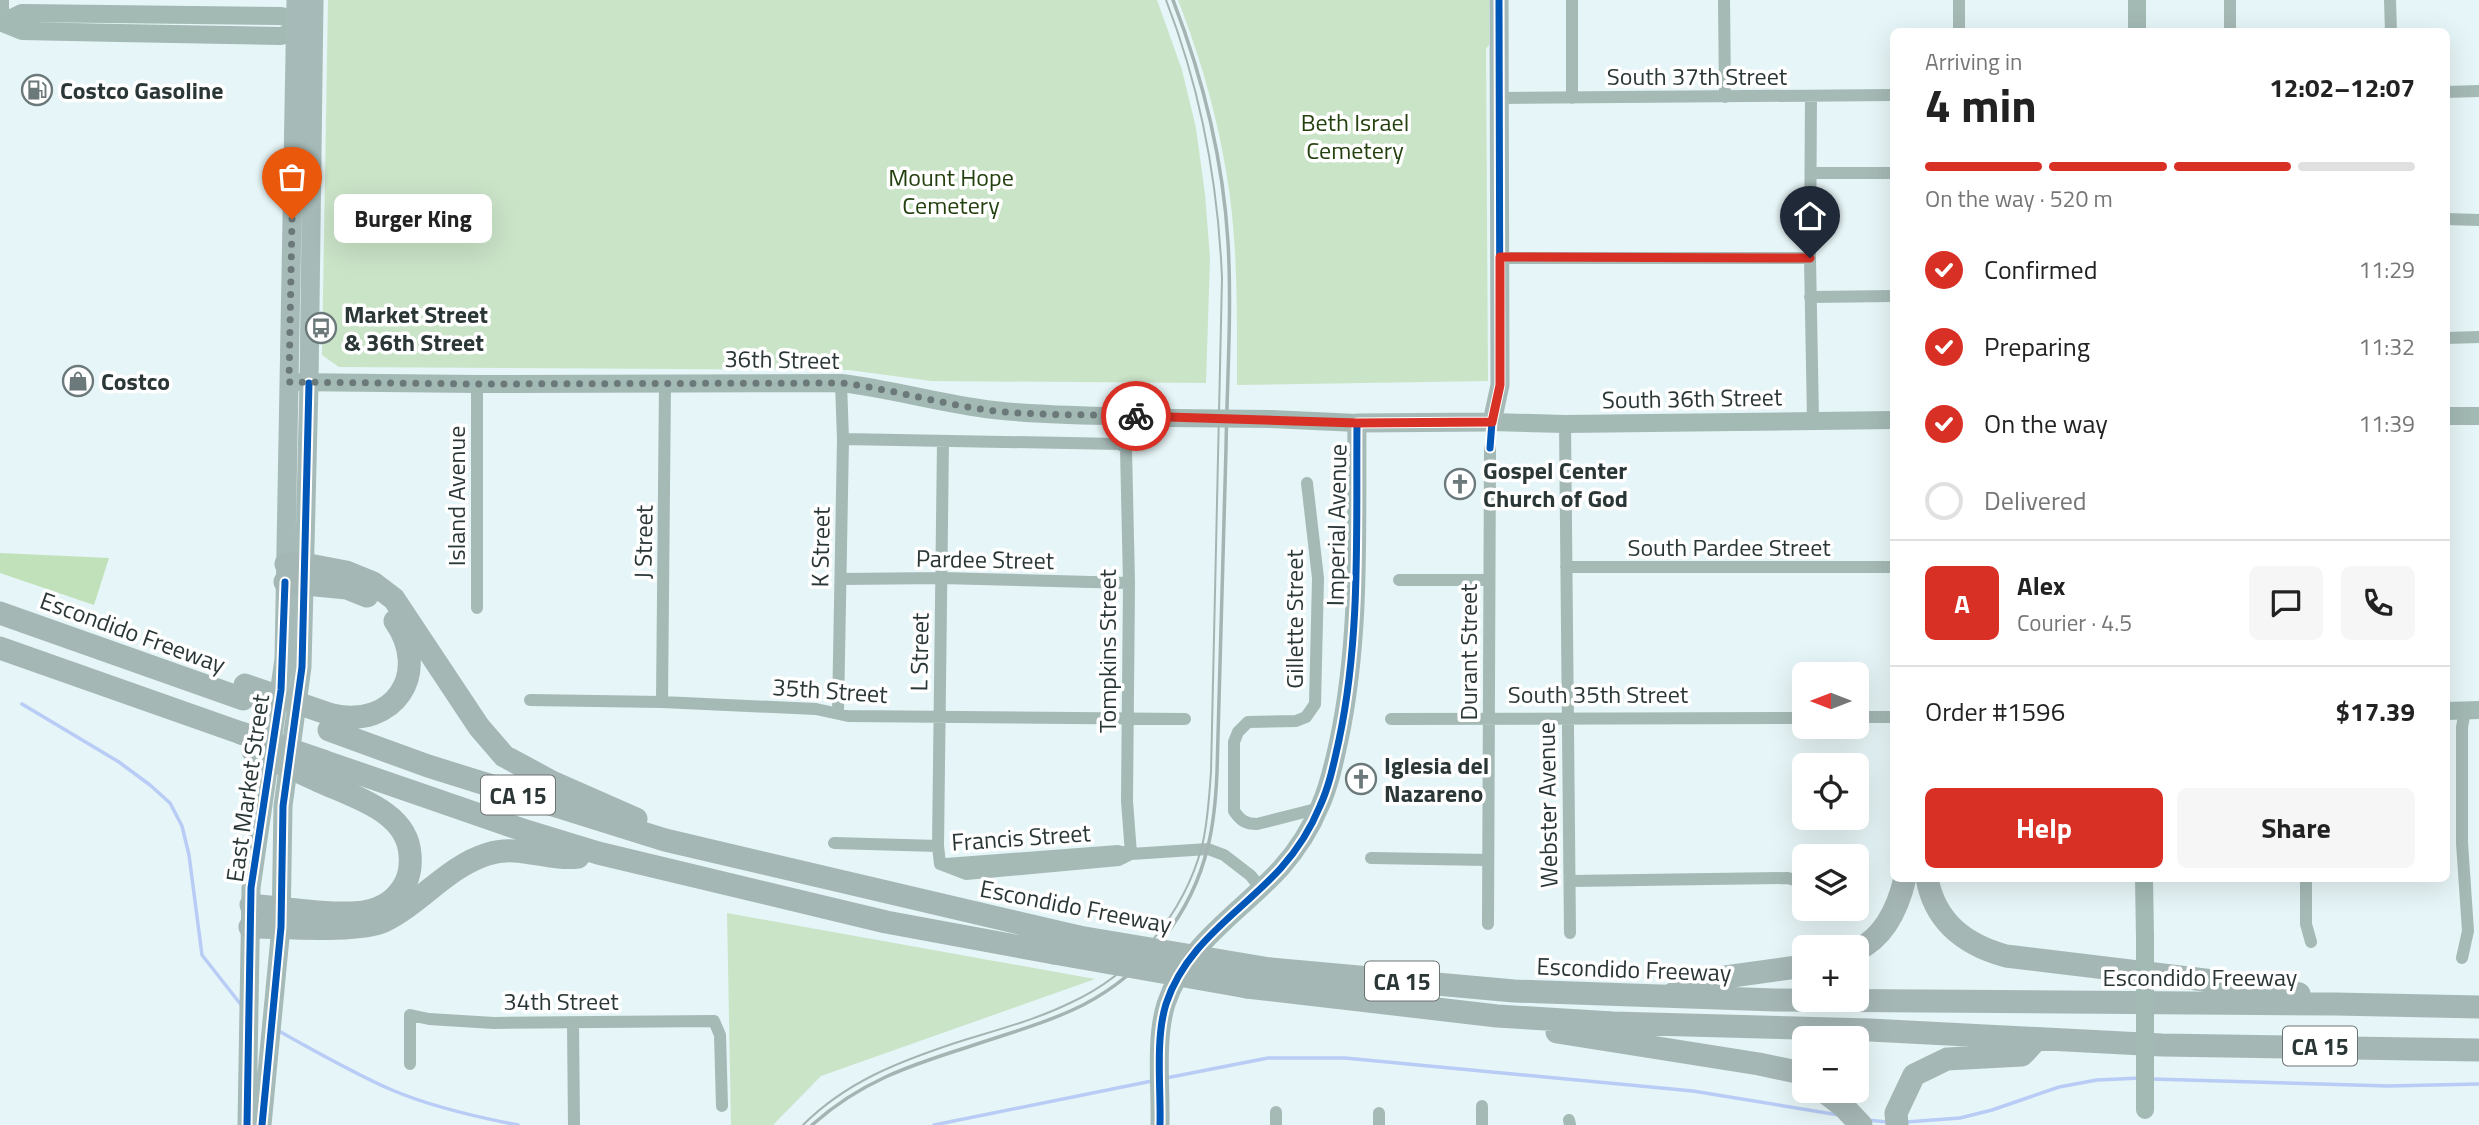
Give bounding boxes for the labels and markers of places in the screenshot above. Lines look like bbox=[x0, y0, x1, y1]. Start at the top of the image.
place label: Costco Gasoline bbox=[60, 72, 224, 108]
fuel station icon: Costco Gasoline bbox=[20, 73, 54, 107]
pin bbox=[262, 147, 322, 219]
pin bbox=[1780, 186, 1840, 258]
callout: Burger King bbox=[334, 194, 492, 244]
place label: Market Street & 36th Street bbox=[344, 296, 488, 360]
bus stop icon: Market Street & 36th Street bbox=[304, 311, 338, 345]
place label: Costco bbox=[101, 363, 170, 399]
shop icon: Costco bbox=[61, 364, 95, 398]
place label: Gospel Center Church of God bbox=[1483, 452, 1628, 516]
church icon: Gospel Center Church of God bbox=[1443, 467, 1477, 501]
place label: Iglesia del Nazareno bbox=[1384, 747, 1489, 811]
church icon: Iglesia del Nazareno bbox=[1344, 762, 1378, 796]

